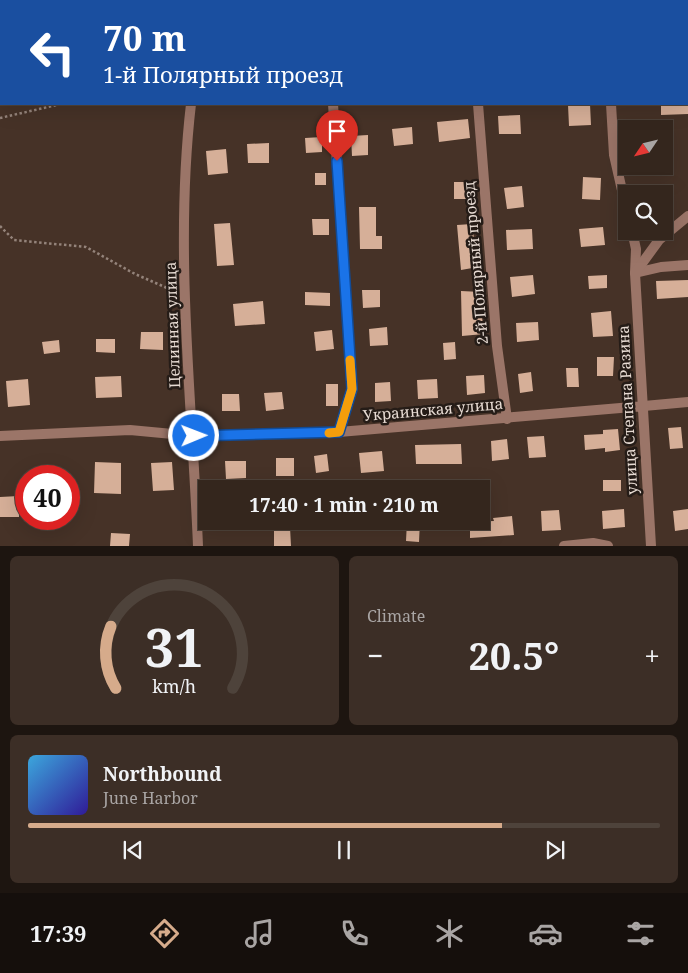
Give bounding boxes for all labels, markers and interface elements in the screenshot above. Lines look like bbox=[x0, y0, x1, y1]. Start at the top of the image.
text: 70 m bbox=[103, 14, 186, 61]
icon: left bbox=[20, 20, 85, 85]
text: 1-й Полярный проезд bbox=[103, 59, 343, 89]
pin bbox=[316, 110, 358, 161]
icon: arrive bbox=[323, 117, 351, 145]
north arrow bbox=[618, 120, 672, 175]
map controls bbox=[618, 120, 673, 240]
street label: 2-й Полярный проезд bbox=[458, 181, 492, 346]
button: search bbox=[618, 185, 673, 240]
street label: Целинная улица bbox=[160, 261, 184, 389]
street label: улица Степана Разина bbox=[613, 325, 641, 495]
street label: Украинская улица bbox=[362, 393, 504, 425]
position arrow bbox=[167, 409, 219, 461]
speed limit sign: 40 bbox=[15, 465, 80, 530]
text: 17:40 · 1 min · 210 m bbox=[249, 492, 439, 518]
text: Climate bbox=[367, 605, 425, 627]
text: 31 bbox=[145, 611, 204, 682]
text: 20.5° bbox=[468, 629, 559, 681]
text: − bbox=[367, 636, 383, 674]
text: + bbox=[644, 636, 660, 674]
text: km/h bbox=[153, 674, 196, 698]
text: Northbound bbox=[103, 761, 222, 787]
text: June Harbor bbox=[103, 787, 198, 809]
icon: previous bbox=[119, 836, 147, 864]
icon: pause bbox=[330, 836, 358, 864]
icon: next bbox=[541, 836, 569, 864]
icon: directions bbox=[147, 916, 182, 951]
icon: music bbox=[242, 916, 277, 951]
icon: phone bbox=[337, 916, 372, 951]
icon: climate bbox=[432, 916, 467, 951]
icon: car bbox=[528, 916, 563, 951]
icon: filters bbox=[623, 916, 658, 951]
text: 17:39 bbox=[30, 918, 87, 948]

